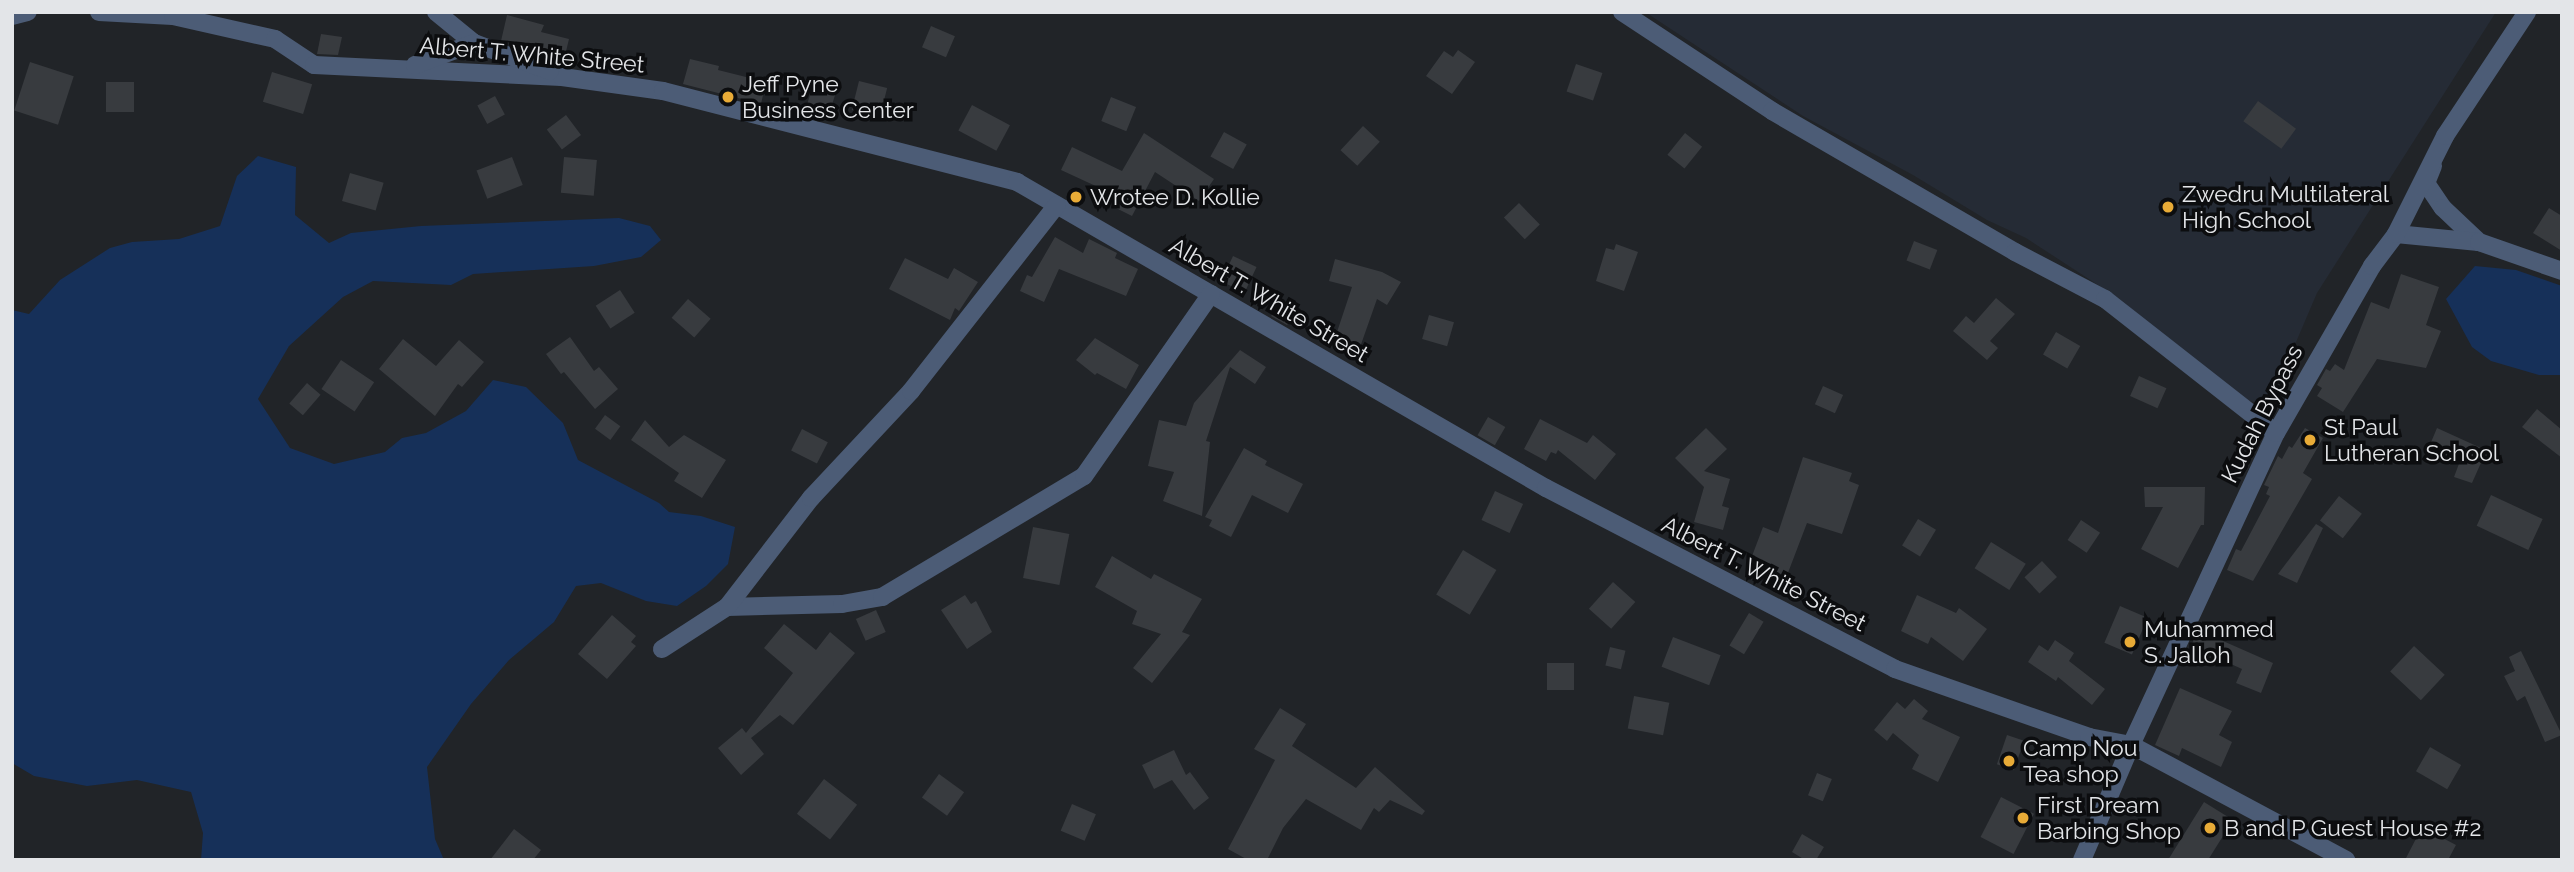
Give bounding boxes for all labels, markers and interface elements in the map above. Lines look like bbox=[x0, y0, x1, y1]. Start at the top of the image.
street label: Albert T. White Street bbox=[418, 31, 646, 79]
place label: Jeff Pyne Business Center bbox=[742, 70, 914, 124]
marker: Jeff Pyne Business Center bbox=[720, 89, 736, 105]
place label: Zwedru Multilateral High School bbox=[2182, 180, 2389, 234]
place label: Wrotee D. Kollie bbox=[1090, 183, 1260, 211]
marker: Wrotee D. Kollie bbox=[1068, 189, 1084, 205]
marker: Zwedru Multilateral High School bbox=[2160, 199, 2176, 215]
street label: Albert T. White Street bbox=[1164, 231, 1374, 369]
street label: Kudah Bypass bbox=[2215, 341, 2309, 487]
place label: St Paul Lutheran School bbox=[2324, 413, 2499, 467]
marker: St Paul Lutheran School bbox=[2302, 432, 2318, 448]
street label: Albert T. White Street bbox=[1657, 510, 1871, 638]
place label: Muhammed S. Jalloh bbox=[2144, 615, 2274, 669]
marker: Muhammed S. Jalloh bbox=[2122, 634, 2138, 650]
place label: Camp Nou Tea shop bbox=[2023, 734, 2137, 788]
marker: Camp Nou Tea shop bbox=[2001, 753, 2017, 769]
place label: First Dream Barbing Shop bbox=[2037, 791, 2181, 845]
marker: First Dream Barbing Shop bbox=[2015, 810, 2031, 826]
place label: B and P Guest House #2 bbox=[2224, 814, 2482, 842]
marker: B and P Guest House #2 bbox=[2202, 820, 2218, 836]

